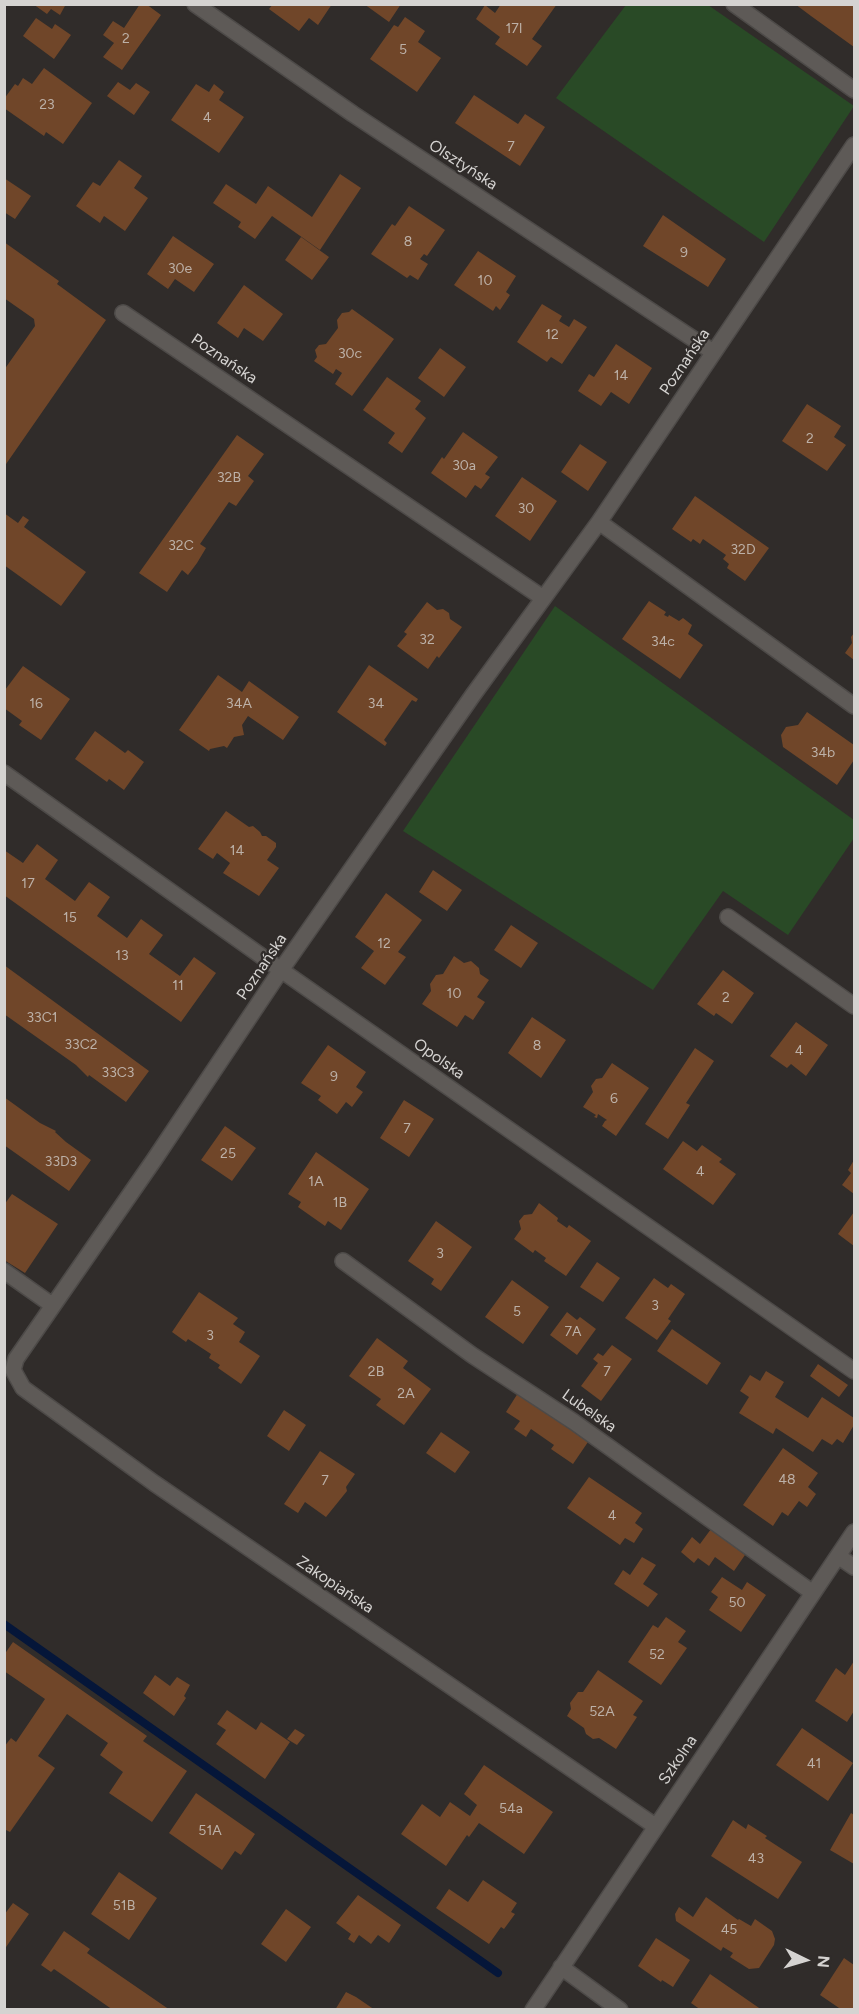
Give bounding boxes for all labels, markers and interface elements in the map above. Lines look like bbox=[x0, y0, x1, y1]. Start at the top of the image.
house number: 17I bbox=[505, 21, 523, 37]
house number: 2 bbox=[122, 31, 130, 47]
house number: 5 bbox=[399, 42, 407, 58]
house number: 23 bbox=[39, 97, 55, 113]
house number: 4 bbox=[203, 110, 211, 126]
street label: Olsztyńska bbox=[425, 136, 501, 194]
house number: 7 bbox=[507, 139, 515, 155]
house number: 8 bbox=[404, 234, 412, 250]
house number: 9 bbox=[680, 245, 688, 261]
house number: 30e bbox=[168, 261, 192, 277]
house number: 10 bbox=[478, 273, 492, 289]
street label: Poznańska bbox=[656, 325, 714, 399]
house number: 12 bbox=[545, 327, 559, 343]
street label: Poznańska bbox=[187, 330, 261, 388]
house number: 30c bbox=[338, 346, 362, 362]
house number: 14 bbox=[614, 368, 628, 384]
house number: 2 bbox=[806, 431, 814, 447]
house number: 30a bbox=[452, 458, 476, 474]
house number: 32B bbox=[217, 470, 241, 486]
house number: 30 bbox=[518, 501, 534, 517]
house number: 32C bbox=[168, 538, 194, 554]
house number: 32D bbox=[730, 542, 756, 558]
house number: 32 bbox=[419, 632, 435, 648]
house number: 34c bbox=[651, 634, 675, 650]
house number: 16 bbox=[29, 696, 43, 712]
house number: 34A bbox=[226, 696, 252, 712]
house number: 34 bbox=[368, 696, 384, 712]
house number: 34b bbox=[811, 745, 835, 761]
house number: 14 bbox=[230, 843, 244, 859]
house number: 17 bbox=[21, 876, 35, 892]
house number: 15 bbox=[63, 910, 77, 926]
street label: Poznańska bbox=[233, 930, 291, 1004]
house number: 12 bbox=[377, 936, 391, 952]
house number: 13 bbox=[115, 948, 129, 964]
house number: 11 bbox=[172, 978, 184, 994]
house number: 10 bbox=[447, 986, 461, 1002]
house number: 2 bbox=[722, 990, 730, 1006]
house number: 33C1 bbox=[26, 1010, 58, 1026]
street label: Opolska bbox=[410, 1035, 468, 1083]
house number: 33C2 bbox=[64, 1037, 98, 1053]
house number: 8 bbox=[533, 1038, 541, 1054]
house number: 4 bbox=[795, 1043, 803, 1059]
house number: 33C3 bbox=[102, 1065, 134, 1081]
house number: 9 bbox=[330, 1069, 338, 1085]
house number: 6 bbox=[610, 1091, 618, 1107]
house number: 7 bbox=[403, 1121, 411, 1137]
house number: 25 bbox=[220, 1146, 236, 1162]
house number: 33D3 bbox=[45, 1154, 77, 1170]
house number: 4 bbox=[696, 1164, 704, 1180]
house number: 1A bbox=[308, 1174, 324, 1190]
house number: 1B bbox=[333, 1195, 347, 1211]
house number: 3 bbox=[436, 1246, 444, 1262]
house number: 3 bbox=[651, 1298, 659, 1314]
house number: 5 bbox=[513, 1304, 521, 1320]
house number: 7A bbox=[565, 1324, 581, 1340]
house number: 3 bbox=[206, 1328, 214, 1344]
house number: 2B bbox=[368, 1364, 384, 1380]
house number: 7 bbox=[603, 1364, 611, 1380]
street label: Lubelska bbox=[558, 1385, 620, 1437]
house number: 2A bbox=[397, 1386, 415, 1402]
house number: 48 bbox=[778, 1472, 796, 1488]
house number: 7 bbox=[321, 1473, 329, 1489]
house number: 4 bbox=[608, 1508, 616, 1524]
street label: Zakopiańska bbox=[293, 1552, 377, 1618]
house number: 50 bbox=[728, 1595, 746, 1611]
house number: 52 bbox=[649, 1647, 665, 1663]
house number: 52A bbox=[589, 1704, 615, 1720]
street label: Szkolna bbox=[655, 1732, 701, 1788]
house number: 41 bbox=[807, 1756, 821, 1772]
house number: 54a bbox=[499, 1801, 523, 1817]
house number: 51A bbox=[198, 1823, 222, 1839]
house number: 43 bbox=[748, 1851, 764, 1867]
house number: 51B bbox=[113, 1898, 135, 1914]
house number: 45 bbox=[721, 1922, 737, 1938]
north arrow bbox=[775, 1930, 835, 1990]
text: N bbox=[813, 1955, 833, 1969]

